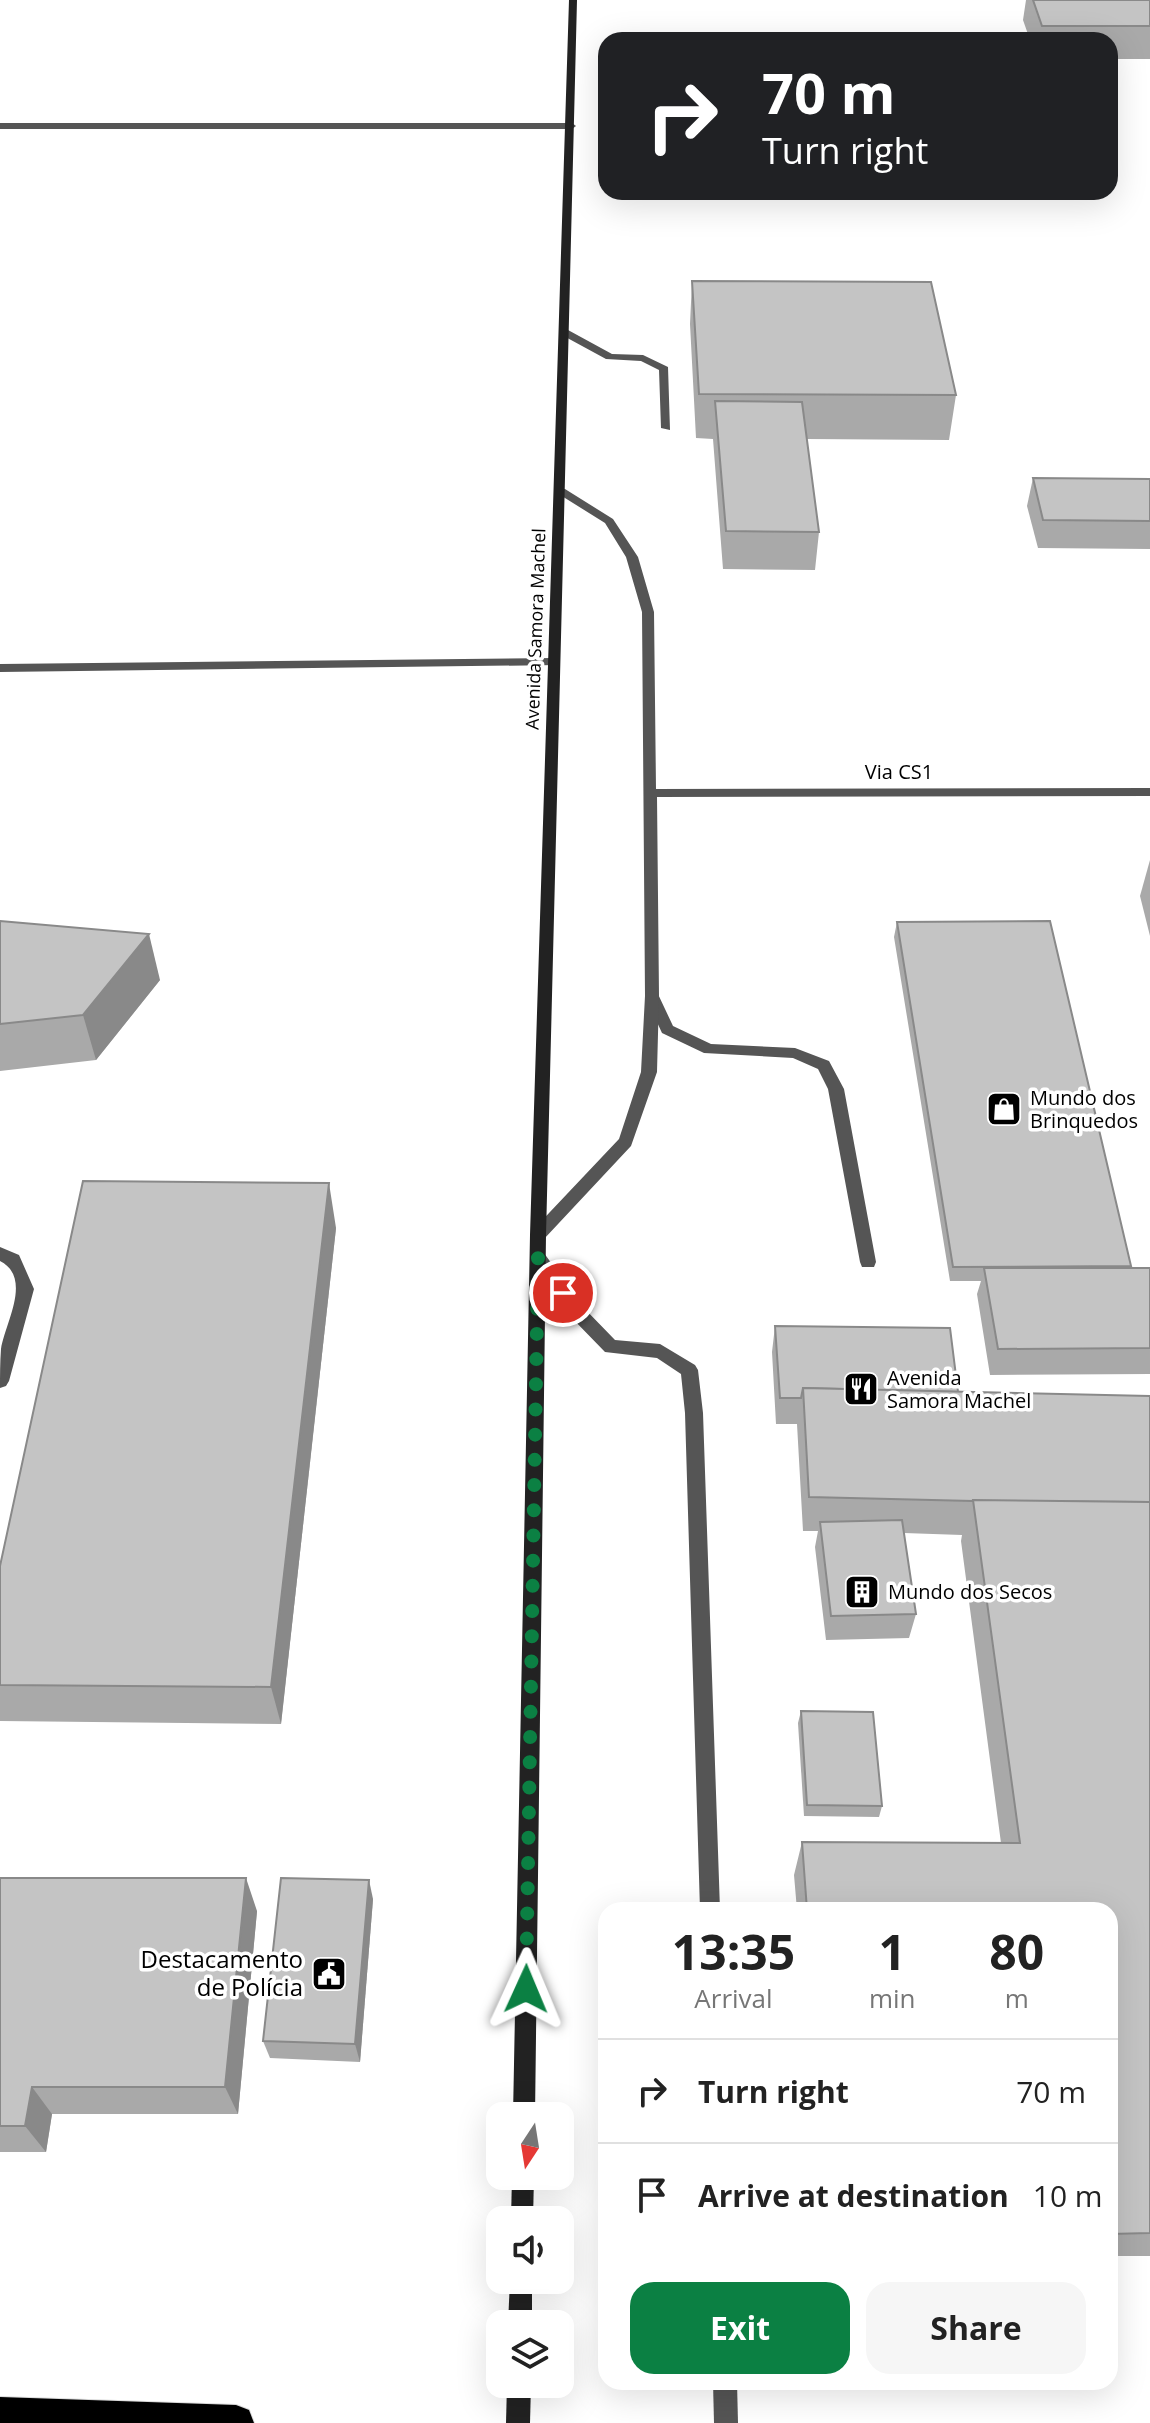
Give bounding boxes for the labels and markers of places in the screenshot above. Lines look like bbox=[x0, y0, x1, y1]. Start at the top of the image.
place label: Mundo dos Brinquedos bbox=[1030, 1084, 1138, 1134]
shop icon: Mundo dos Brinquedos bbox=[985, 1090, 1023, 1128]
pin bbox=[529, 1259, 597, 1327]
place label: Avenida Samora Machel bbox=[887, 1364, 1031, 1414]
restaurant icon: Avenida Samora Machel bbox=[842, 1370, 880, 1408]
building icon: Mundo dos Secos bbox=[843, 1573, 881, 1611]
place label: Mundo dos Secos bbox=[888, 1578, 1052, 1605]
place label: Destacamento de Polícia bbox=[141, 1942, 303, 2003]
public building icon: Destacamento de Polícia bbox=[310, 1955, 348, 1993]

